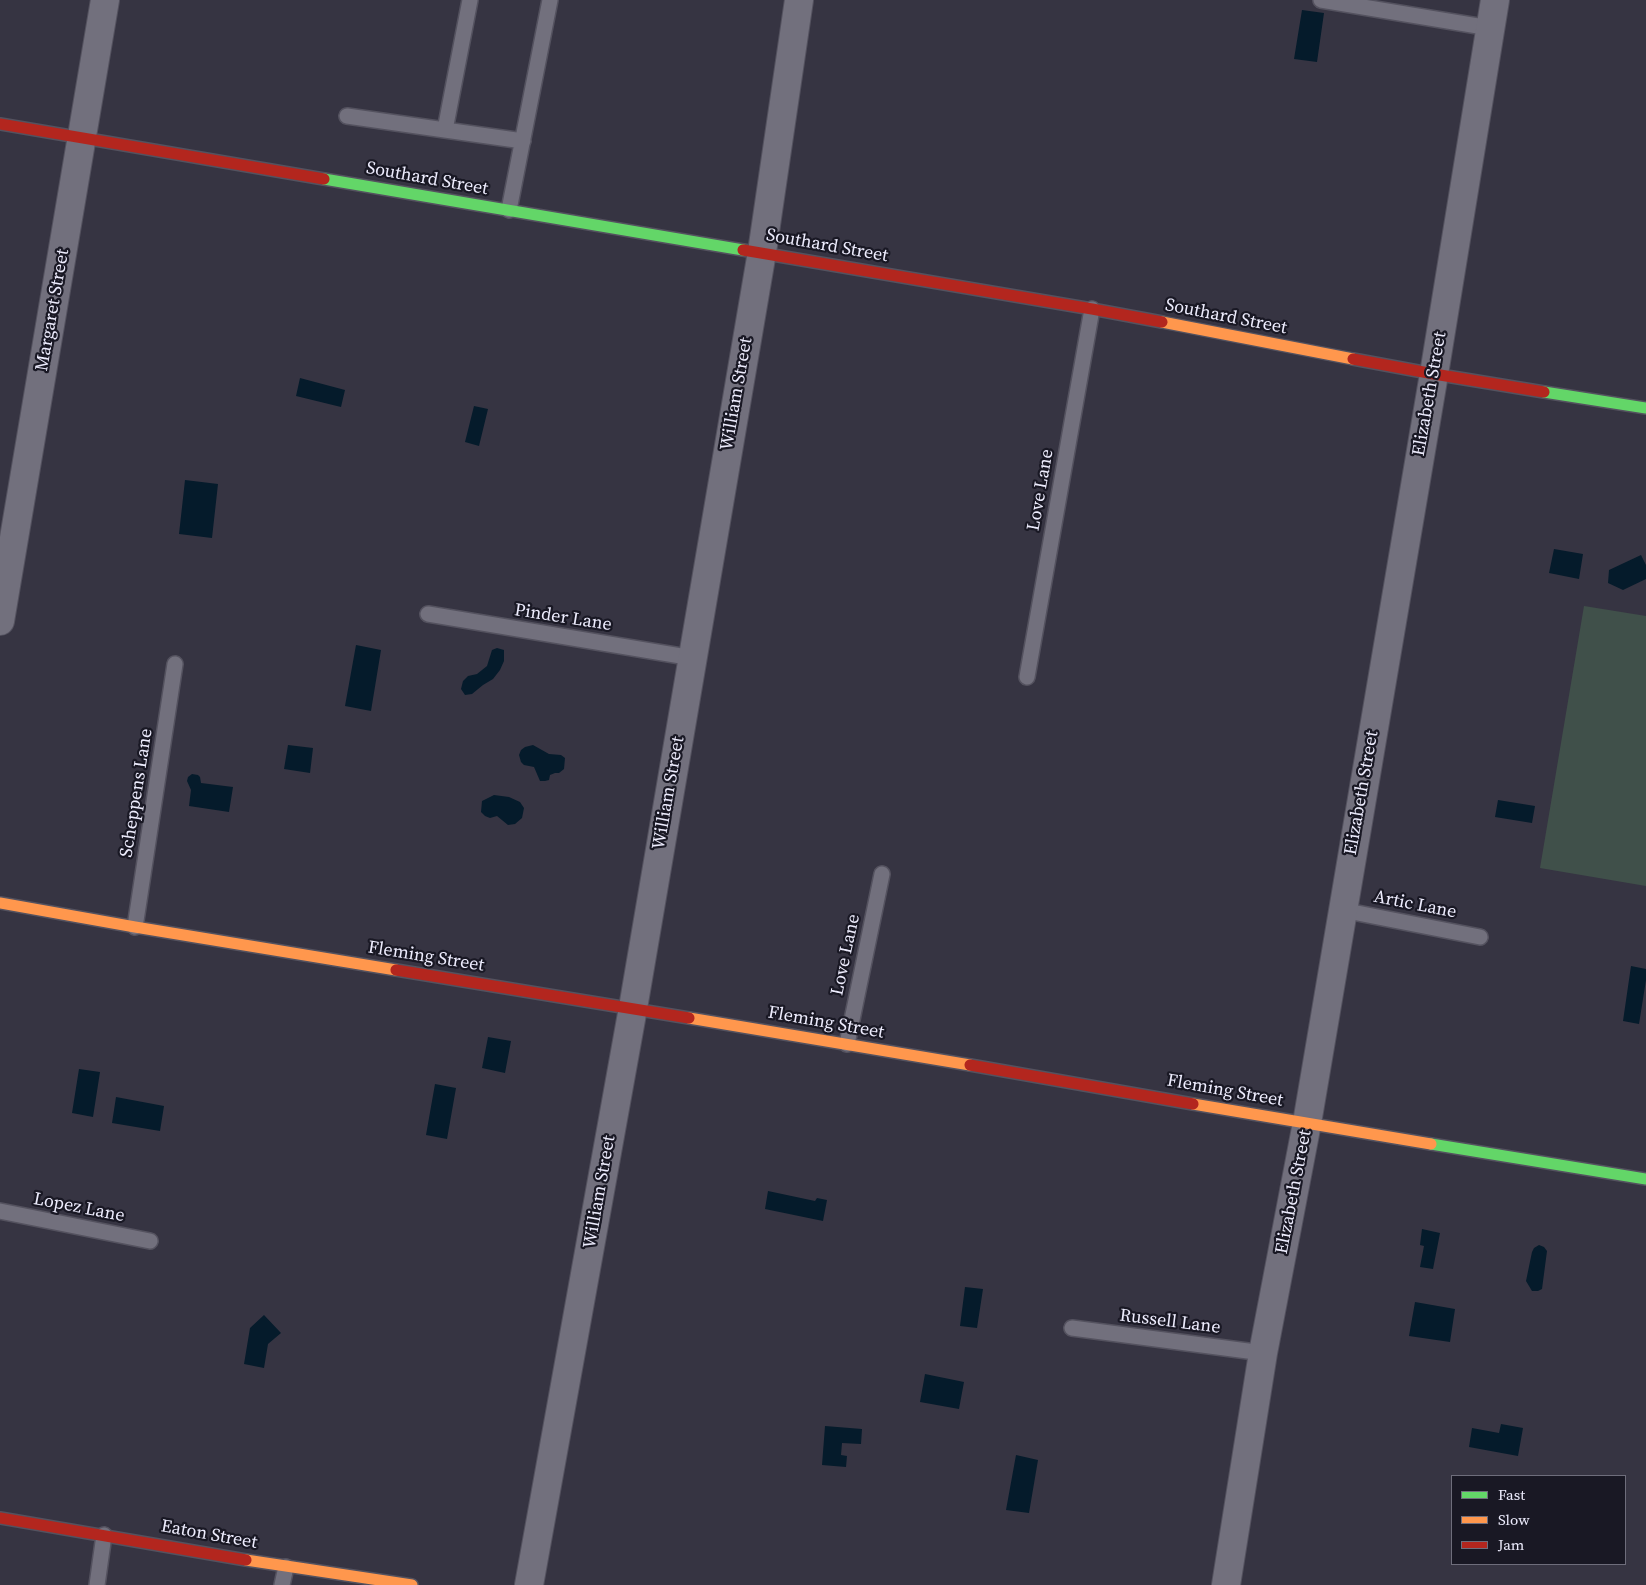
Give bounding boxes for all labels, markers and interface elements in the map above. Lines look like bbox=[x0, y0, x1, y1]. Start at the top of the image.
street label: Southard Street bbox=[364, 158, 490, 200]
street label: Southard Street bbox=[764, 225, 890, 267]
street label: Margaret Street bbox=[32, 247, 74, 373]
street label: Southard Street bbox=[1163, 295, 1289, 339]
street label: Elizabeth Street bbox=[1408, 330, 1452, 458]
street label: William Street bbox=[716, 336, 758, 452]
street label: Love Lane bbox=[1023, 447, 1059, 533]
street label: Pinder Lane bbox=[513, 600, 613, 636]
street label: Scheppens Lane bbox=[116, 727, 158, 859]
street label: Elizabeth Street bbox=[1340, 729, 1384, 857]
street label: William Street bbox=[648, 735, 690, 851]
street label: Artic Lane bbox=[1372, 886, 1458, 924]
street label: Love Lane bbox=[827, 912, 865, 998]
street label: Fleming Street bbox=[366, 937, 486, 977]
street label: Fleming Street bbox=[766, 1002, 886, 1044]
street label: Fleming Street bbox=[1165, 1070, 1285, 1112]
street label: Elizabeth Street bbox=[1271, 1128, 1317, 1256]
street label: William Street bbox=[579, 1134, 621, 1250]
street label: Lopez Lane bbox=[32, 1189, 126, 1227]
street label: Russell Lane bbox=[1118, 1305, 1222, 1339]
legend bbox=[1451, 1475, 1626, 1565]
text: Fast bbox=[1498, 1484, 1525, 1505]
text: Slow bbox=[1498, 1509, 1530, 1530]
street label: Eaton Street bbox=[159, 1516, 259, 1554]
text: Jam bbox=[1498, 1534, 1524, 1555]

